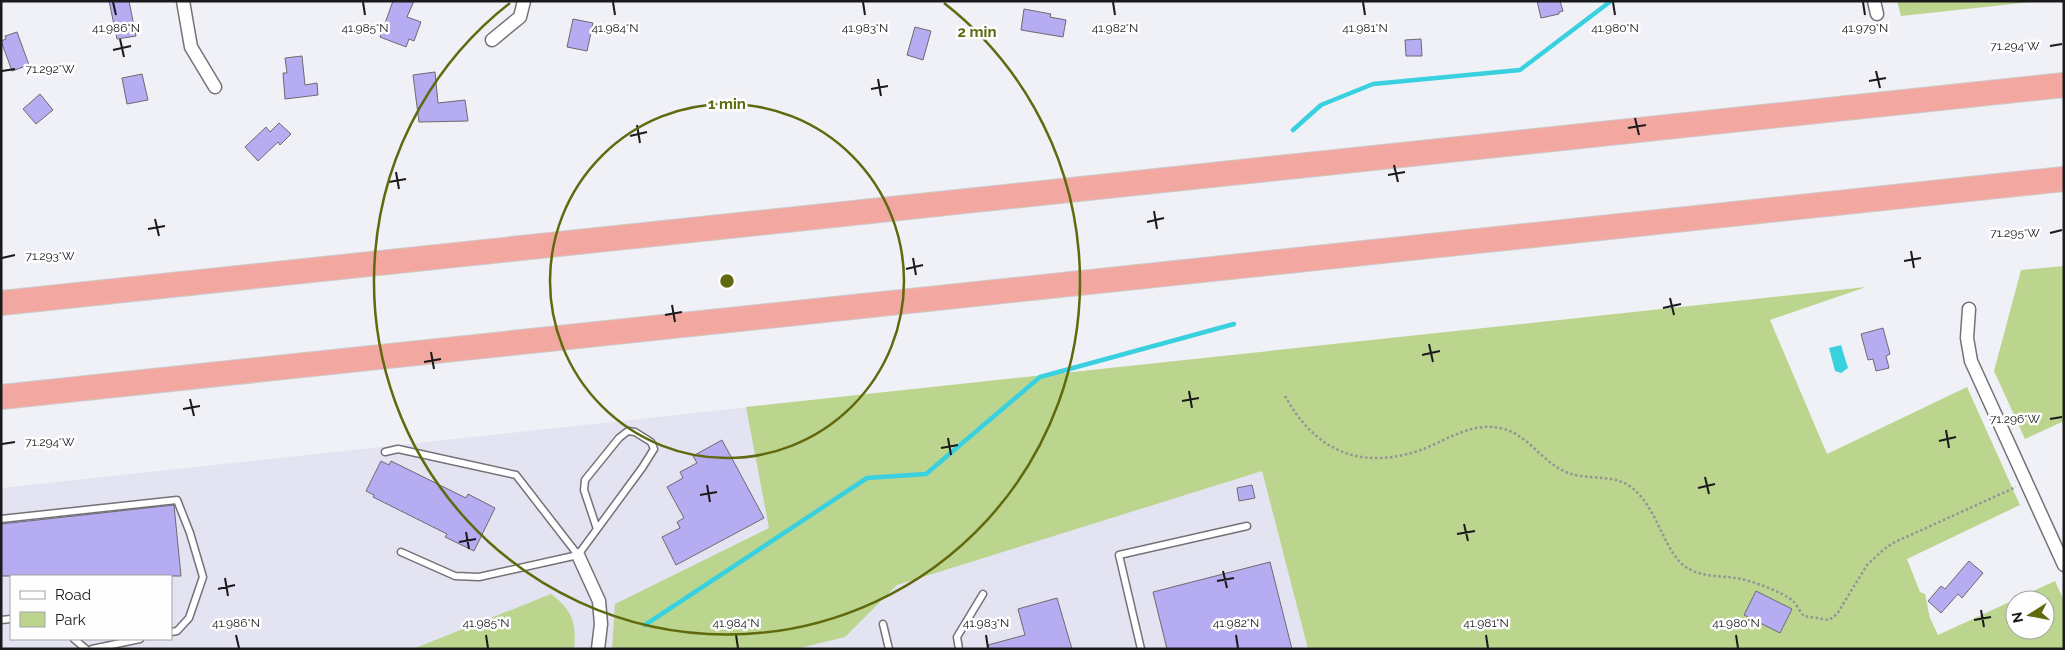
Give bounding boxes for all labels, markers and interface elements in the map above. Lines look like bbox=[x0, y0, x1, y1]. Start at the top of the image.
text: 41.986°N bbox=[92, 21, 140, 35]
text: 41.985°N bbox=[341, 21, 389, 35]
text: 41.984°N bbox=[592, 21, 638, 35]
text: 41.983°N bbox=[842, 21, 888, 35]
text: 41.982°N bbox=[1092, 21, 1138, 35]
text: 41.981°N bbox=[1342, 21, 1388, 35]
text: 41.980°N bbox=[1591, 21, 1639, 35]
text: 41.979°N bbox=[1842, 21, 1888, 35]
text: 2 min bbox=[958, 23, 996, 41]
text: 71.294°W bbox=[1990, 39, 2040, 53]
text: 71.292°W bbox=[26, 62, 75, 76]
text: 1 min bbox=[708, 95, 746, 113]
text: 71.295°W bbox=[1990, 226, 2040, 240]
text: 71.293°W bbox=[26, 249, 75, 263]
centre of rings bbox=[718, 272, 736, 290]
text: 71.296°W bbox=[1990, 412, 2040, 426]
text: 71.294°W bbox=[25, 435, 75, 449]
legend bbox=[10, 575, 172, 640]
text: Road bbox=[55, 586, 91, 604]
north arrow bbox=[2005, 590, 2055, 640]
text: Park bbox=[55, 611, 86, 629]
text: N bbox=[2008, 611, 2026, 624]
text: 41.986°N bbox=[212, 616, 260, 630]
text: 41.985°N bbox=[462, 616, 510, 630]
text: 41.984°N bbox=[713, 616, 759, 630]
text: 41.983°N bbox=[963, 616, 1009, 630]
text: 41.982°N bbox=[1213, 616, 1259, 630]
text: 41.981°N bbox=[1463, 616, 1509, 630]
text: 41.980°N bbox=[1712, 616, 1760, 630]

